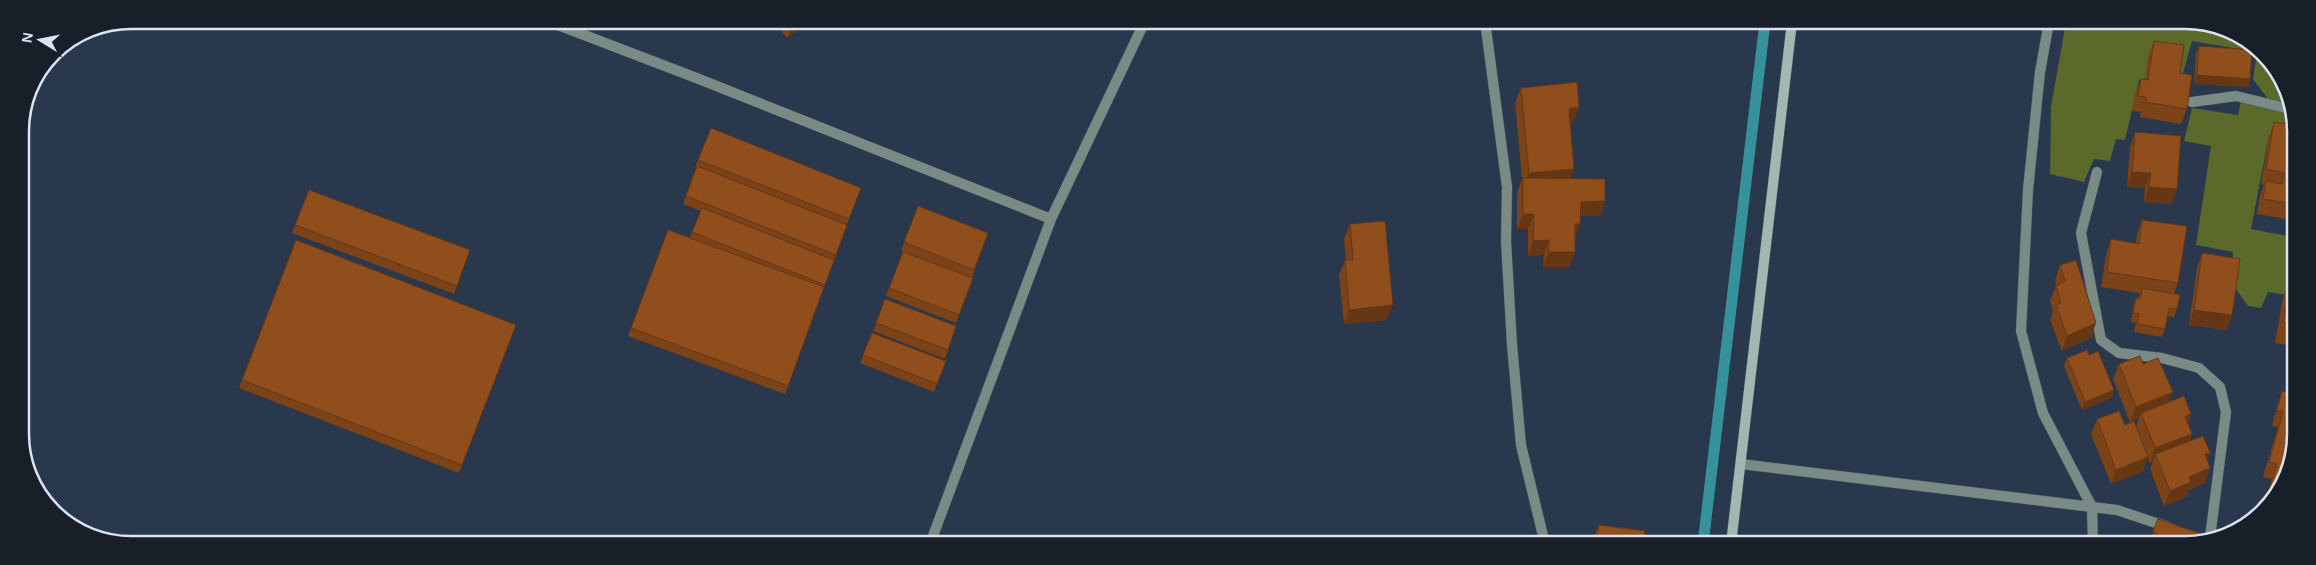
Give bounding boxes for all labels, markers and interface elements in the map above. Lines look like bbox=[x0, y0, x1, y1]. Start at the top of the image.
north arrow bbox=[15, 15, 65, 65]
text: N bbox=[18, 31, 36, 44]

